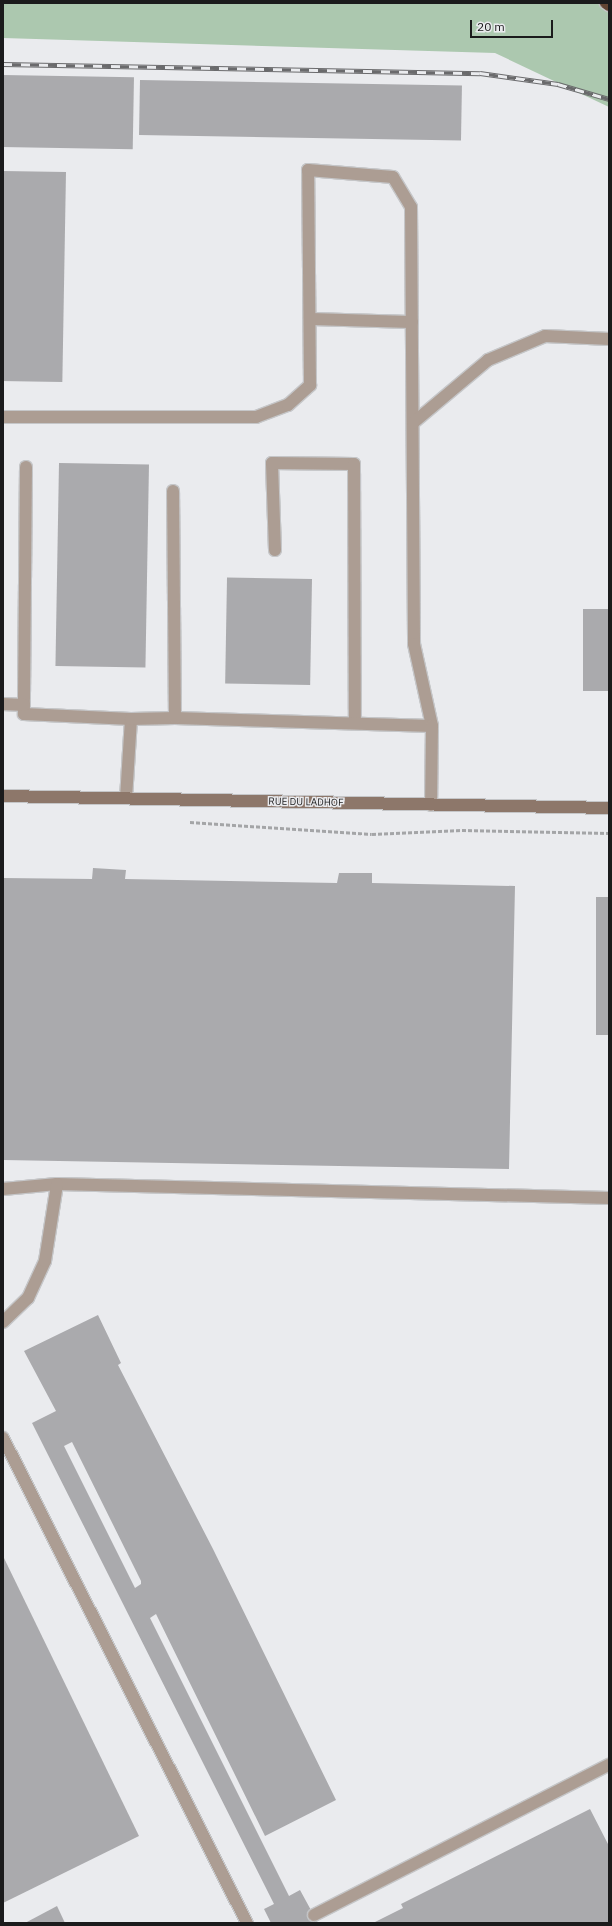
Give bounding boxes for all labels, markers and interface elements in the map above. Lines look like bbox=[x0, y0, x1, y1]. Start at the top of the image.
scale bar bbox=[472, 12, 555, 38]
text: 20 m bbox=[477, 19, 505, 34]
street label: RUE DU LADHOF bbox=[268, 795, 344, 809]

